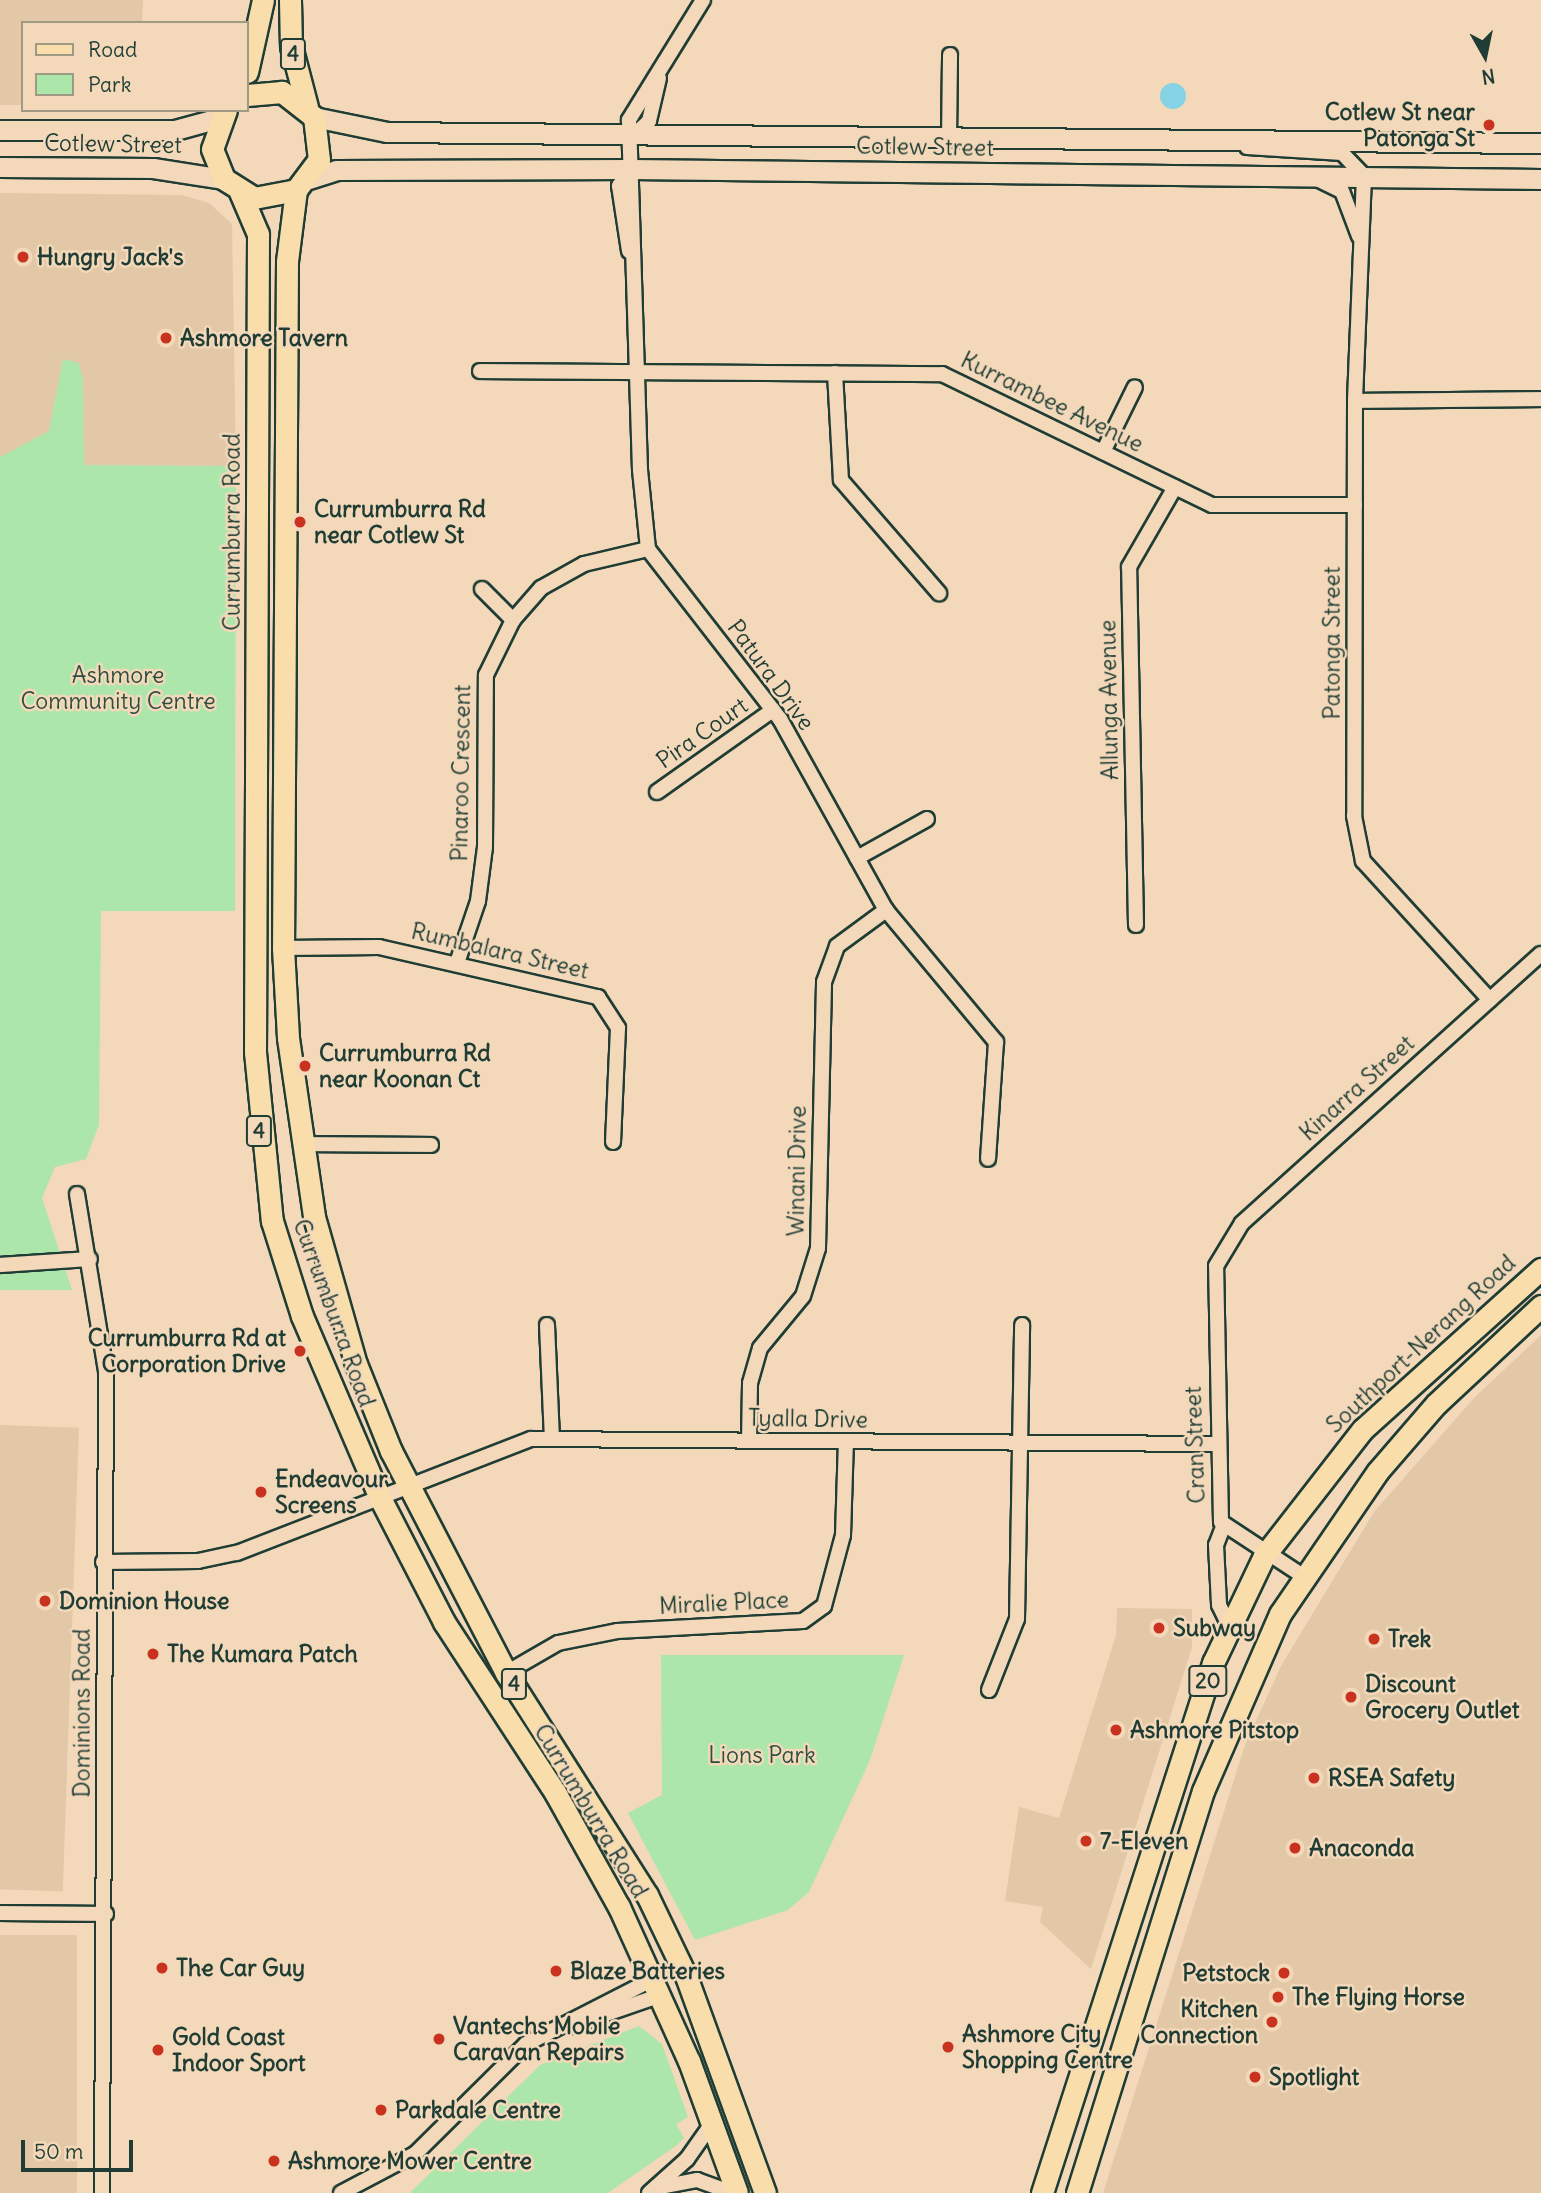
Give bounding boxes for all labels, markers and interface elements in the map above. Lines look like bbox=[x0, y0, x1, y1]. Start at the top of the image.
legend bbox=[21, 21, 248, 112]
north arrow bbox=[1450, 21, 1520, 91]
text: Road bbox=[88, 36, 137, 63]
road number: 4 bbox=[279, 36, 307, 72]
text: N bbox=[1480, 64, 1497, 90]
text: Park bbox=[88, 71, 131, 98]
place label: Cotlew St near Patonga St bbox=[1325, 98, 1475, 152]
marker: Cotlew St near Patonga St bbox=[1481, 117, 1497, 133]
street label: Cotlew Street bbox=[44, 129, 182, 159]
street label: Cotlew Street bbox=[856, 132, 994, 162]
place label: Hungry Jack's bbox=[37, 243, 184, 271]
marker: Hungry Jack's bbox=[15, 249, 31, 265]
place label: Ashmore Tavern bbox=[180, 324, 348, 352]
marker: Ashmore Tavern bbox=[158, 330, 174, 346]
street label: Kurrambee Avenue bbox=[956, 346, 1148, 458]
street label: Currumburra Road bbox=[218, 433, 246, 631]
place label: Currumburra Rd near Cotlew St bbox=[314, 495, 486, 549]
marker: Currumburra Rd near Cotlew St bbox=[292, 514, 308, 530]
street label: Patonga Street bbox=[1318, 566, 1346, 720]
street label: Patura Drive bbox=[722, 614, 820, 736]
street label: Allunga Avenue bbox=[1094, 620, 1124, 780]
park label: Ashmore Community Centre bbox=[20, 661, 216, 715]
street label: Pinaroo Crescent bbox=[446, 684, 476, 862]
street label: Pira Court bbox=[651, 692, 753, 774]
street label: Rumbalara Street bbox=[409, 917, 591, 985]
street label: Kinarra Street bbox=[1294, 1029, 1420, 1147]
place label: Currumburra Rd near Koonan Ct bbox=[319, 1039, 491, 1093]
marker: Currumburra Rd near Koonan Ct bbox=[297, 1058, 313, 1074]
street label: Winani Drive bbox=[782, 1105, 812, 1237]
road number: 4 bbox=[245, 1114, 273, 1148]
street label: Currumburra Road bbox=[287, 1215, 381, 1411]
street label: Southport-Nerang Road bbox=[1321, 1249, 1521, 1439]
place label: Currumburra Rd at Corporation Drive bbox=[88, 1324, 286, 1378]
marker: Currumburra Rd at Corporation Drive bbox=[292, 1343, 308, 1359]
street label: Cran Street bbox=[1179, 1386, 1211, 1504]
street label: Tyalla Drive bbox=[748, 1404, 868, 1434]
place label: Endeavour Screens bbox=[275, 1465, 388, 1519]
marker: Endeavour Screens bbox=[253, 1484, 269, 1500]
street label: Miralie Place bbox=[658, 1586, 790, 1620]
place label: Dominion House bbox=[59, 1587, 229, 1615]
marker: Dominion House bbox=[37, 1593, 53, 1609]
place label: Subway bbox=[1173, 1614, 1256, 1642]
marker: Subway bbox=[1151, 1620, 1167, 1636]
place label: Trek bbox=[1388, 1625, 1431, 1653]
street label: Dominions Road bbox=[68, 1628, 96, 1798]
marker: Trek bbox=[1366, 1631, 1382, 1647]
place label: The Kumara Patch bbox=[167, 1640, 358, 1668]
marker: The Kumara Patch bbox=[145, 1646, 161, 1662]
road number: 20 bbox=[1187, 1664, 1229, 1698]
road number: 4 bbox=[500, 1666, 528, 1702]
place label: Discount Grocery Outlet bbox=[1365, 1670, 1520, 1724]
marker: Discount Grocery Outlet bbox=[1343, 1689, 1359, 1705]
place label: Ashmore Pitstop bbox=[1130, 1716, 1299, 1744]
street label: Currumburra Road bbox=[528, 1719, 654, 1903]
marker: Ashmore Pitstop bbox=[1108, 1722, 1124, 1738]
park label: Lions Park bbox=[708, 1741, 816, 1769]
place label: RSEA Safety bbox=[1328, 1764, 1455, 1792]
marker: RSEA Safety bbox=[1306, 1770, 1322, 1786]
place label: 7-Eleven bbox=[1100, 1827, 1188, 1855]
marker: 7-Eleven bbox=[1078, 1833, 1094, 1849]
place label: Anaconda bbox=[1309, 1834, 1415, 1862]
marker: Anaconda bbox=[1287, 1840, 1303, 1856]
place label: The Car Guy bbox=[176, 1954, 305, 1982]
place label: Blaze Batteries bbox=[570, 1957, 725, 1985]
place label: Petstock bbox=[1182, 1959, 1270, 1987]
marker: The Car Guy bbox=[154, 1960, 170, 1976]
marker: Blaze Batteries bbox=[548, 1963, 564, 1979]
marker: Petstock bbox=[1276, 1965, 1292, 1981]
place label: The Flying Horse bbox=[1292, 1983, 1465, 2011]
marker: The Flying Horse bbox=[1270, 1989, 1286, 2005]
place label: Kitchen Connection bbox=[1140, 1995, 1258, 2049]
place label: Vantechs Mobile Caravan Repairs bbox=[453, 2012, 624, 2066]
marker: Kitchen Connection bbox=[1264, 2014, 1280, 2030]
place label: Ashmore City Shopping Centre bbox=[962, 2020, 1133, 2074]
place label: Gold Coast Indoor Sport bbox=[172, 2023, 305, 2077]
marker: Vantechs Mobile Caravan Repairs bbox=[431, 2031, 447, 2047]
marker: Ashmore City Shopping Centre bbox=[940, 2039, 956, 2055]
marker: Gold Coast Indoor Sport bbox=[150, 2042, 166, 2058]
place label: Spotlight bbox=[1269, 2063, 1359, 2091]
marker: Spotlight bbox=[1247, 2069, 1263, 2085]
place label: Parkdale Centre bbox=[395, 2096, 561, 2124]
marker: Parkdale Centre bbox=[373, 2102, 389, 2118]
scale bar bbox=[24, 2126, 136, 2170]
text: 50 m bbox=[34, 2138, 83, 2165]
place label: Ashmore Mower Centre bbox=[288, 2147, 532, 2175]
marker: Ashmore Mower Centre bbox=[266, 2153, 282, 2169]

